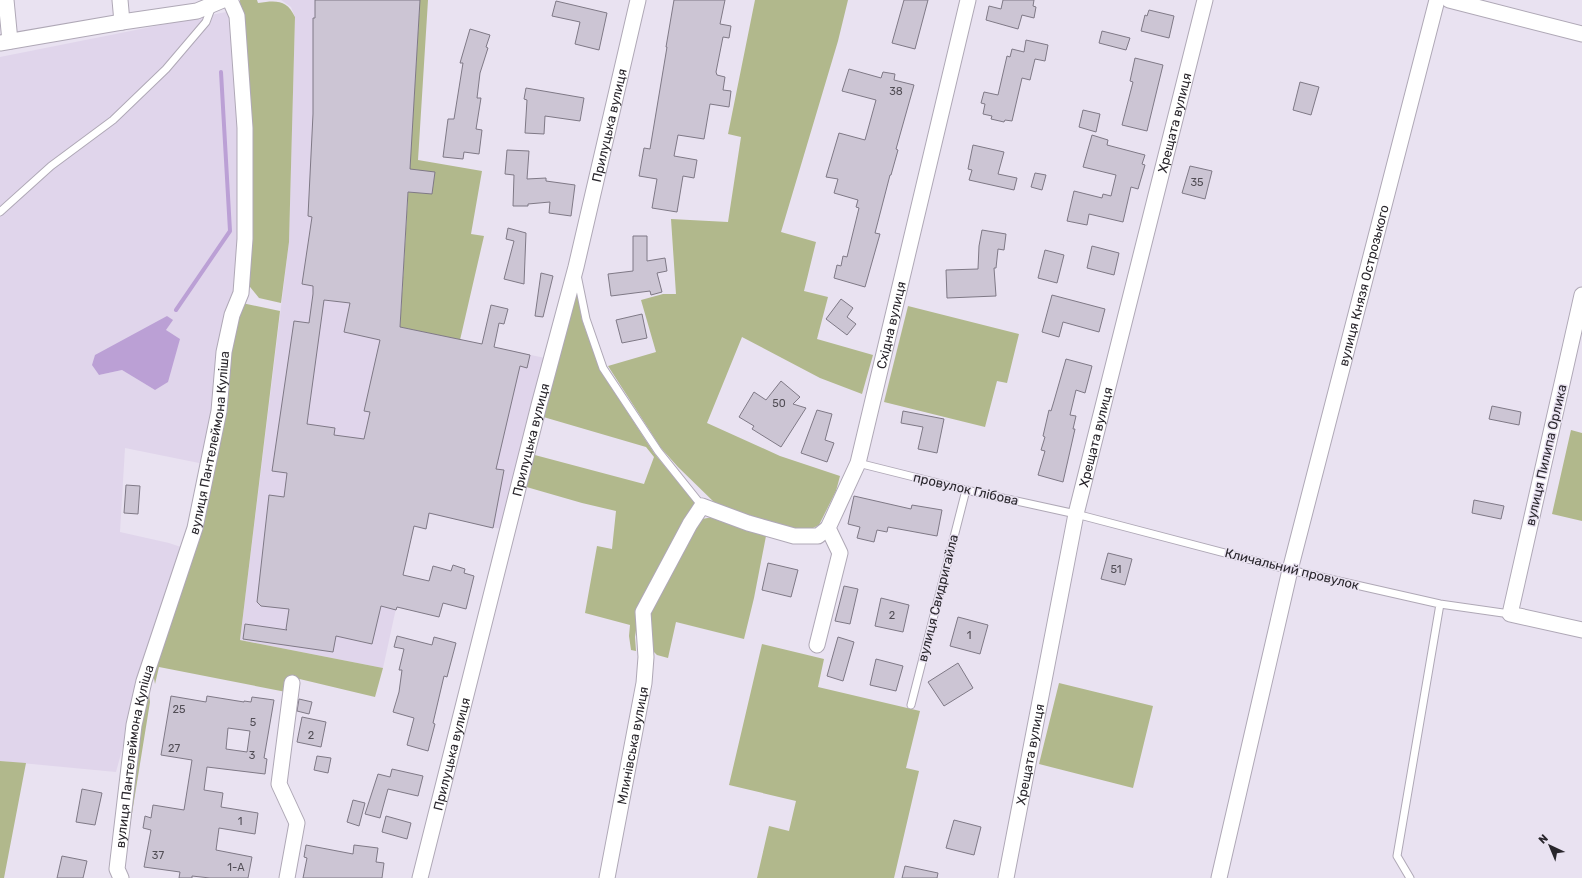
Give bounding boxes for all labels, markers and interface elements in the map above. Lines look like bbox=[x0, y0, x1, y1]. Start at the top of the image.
street label: Прилуцька вулиця bbox=[588, 67, 629, 184]
street label: Хрещата вулиця bbox=[1154, 71, 1194, 174]
house number: 38 bbox=[889, 85, 903, 98]
house number: 35 bbox=[1190, 176, 1204, 189]
street label: вулиця Князя Острозького bbox=[1335, 203, 1391, 368]
street label: Східна вулиця bbox=[873, 280, 908, 370]
street label: вулиця Пантелеймона Куліша bbox=[186, 350, 232, 536]
street label: Прилуцька вулиця bbox=[509, 381, 552, 498]
street label: вулиця Пилипа Орлика bbox=[1522, 383, 1570, 527]
street label: Хрещата вулиця bbox=[1076, 385, 1115, 489]
house number: 50 bbox=[772, 397, 786, 410]
street label: провулок Глібова bbox=[912, 470, 1020, 508]
street label: вулиця Свидригайла bbox=[915, 533, 961, 663]
street label: Кличальний провулок bbox=[1223, 545, 1361, 593]
house number: 51 bbox=[1110, 563, 1122, 576]
house number: 2 bbox=[889, 609, 895, 622]
house number: 1 bbox=[967, 629, 971, 642]
street label: вулиця Пантелеймона Куліша bbox=[112, 662, 157, 849]
street label: Млинівська вулиця bbox=[614, 685, 651, 806]
street label: Прилуцька вулиця bbox=[430, 696, 473, 812]
street label: Хрещата вулиця bbox=[1013, 702, 1047, 806]
house number: 25 bbox=[173, 703, 186, 716]
house number: 5 bbox=[250, 716, 257, 729]
house number: 2 bbox=[308, 729, 314, 742]
house number: 27 bbox=[168, 742, 180, 755]
house number: 3 bbox=[249, 749, 256, 762]
house number: 1 bbox=[238, 815, 242, 828]
north arrow bbox=[1530, 826, 1570, 866]
text: N bbox=[1536, 832, 1551, 847]
house number: 37 bbox=[152, 849, 164, 862]
house number: 1-А bbox=[227, 861, 245, 874]

